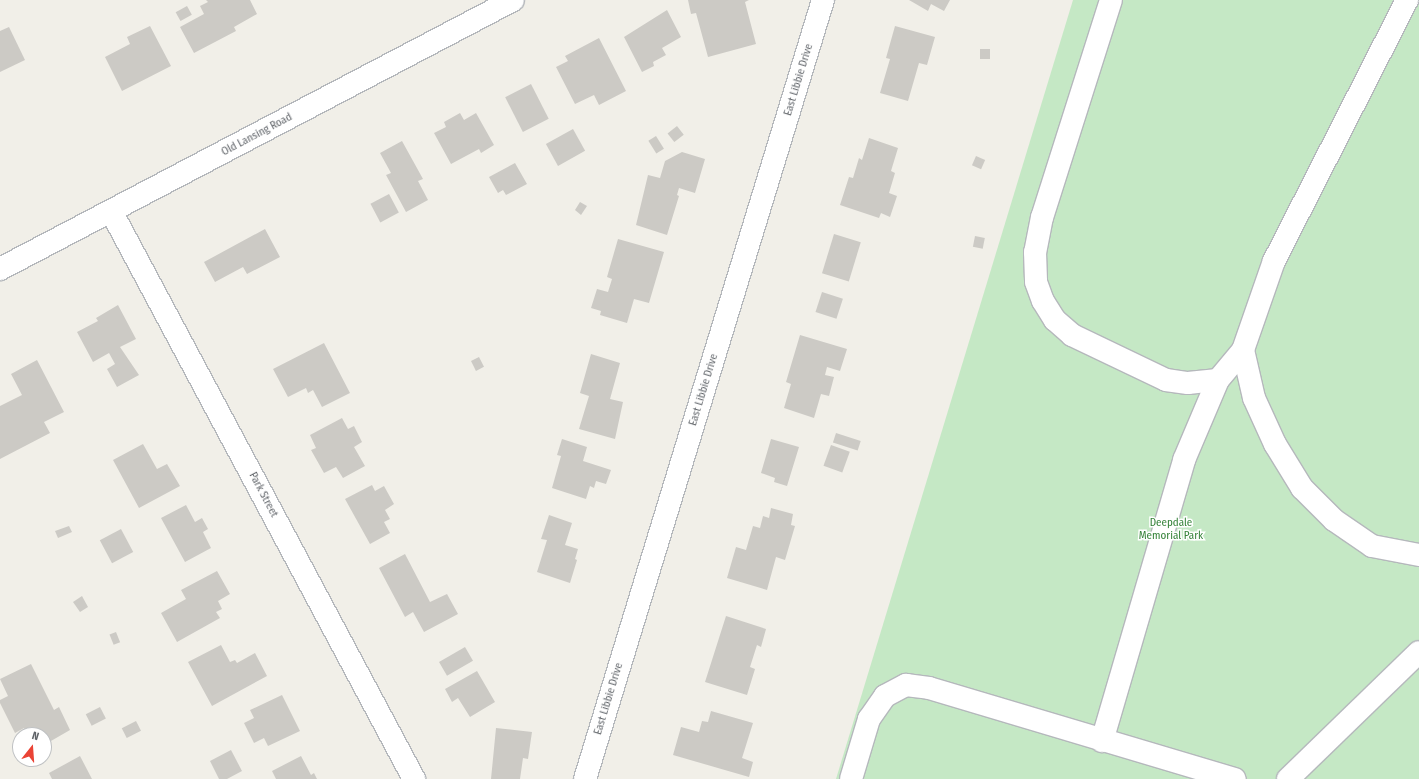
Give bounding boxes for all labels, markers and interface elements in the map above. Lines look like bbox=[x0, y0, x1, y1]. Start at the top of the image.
street label: East Libbie Drive bbox=[782, 42, 816, 118]
street label: Old Lansing Road bbox=[219, 111, 295, 159]
street label: East Libbie Drive bbox=[687, 352, 721, 428]
street label: Park Street bbox=[246, 470, 280, 520]
park label: Deepdale Memorial Park bbox=[1139, 517, 1203, 543]
street label: East Libbie Drive bbox=[592, 661, 626, 737]
north arrow bbox=[12, 727, 52, 767]
text: N bbox=[30, 729, 40, 743]

